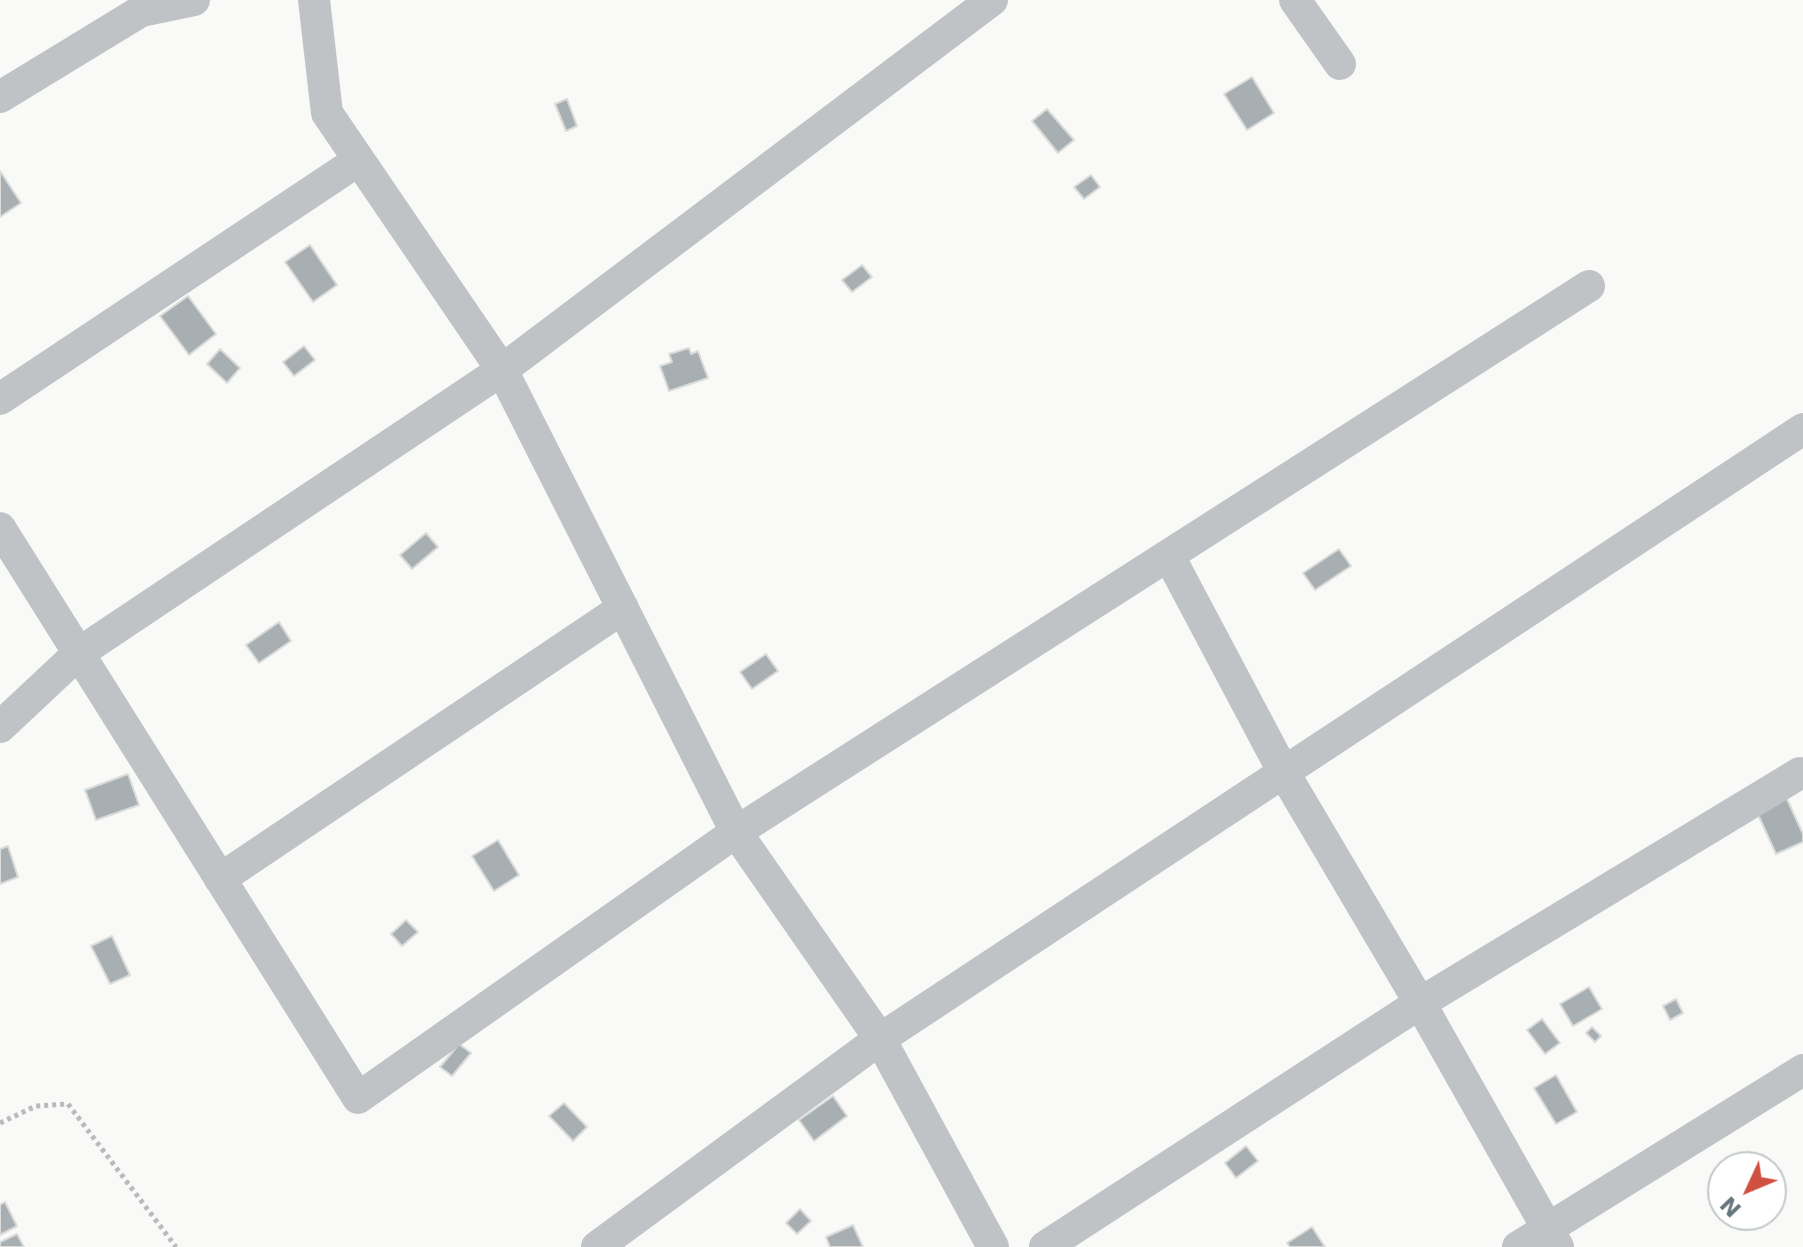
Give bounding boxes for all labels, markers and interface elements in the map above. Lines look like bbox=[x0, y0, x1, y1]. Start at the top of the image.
north arrow bbox=[1707, 1151, 1787, 1231]
text: N bbox=[1715, 1191, 1746, 1222]

